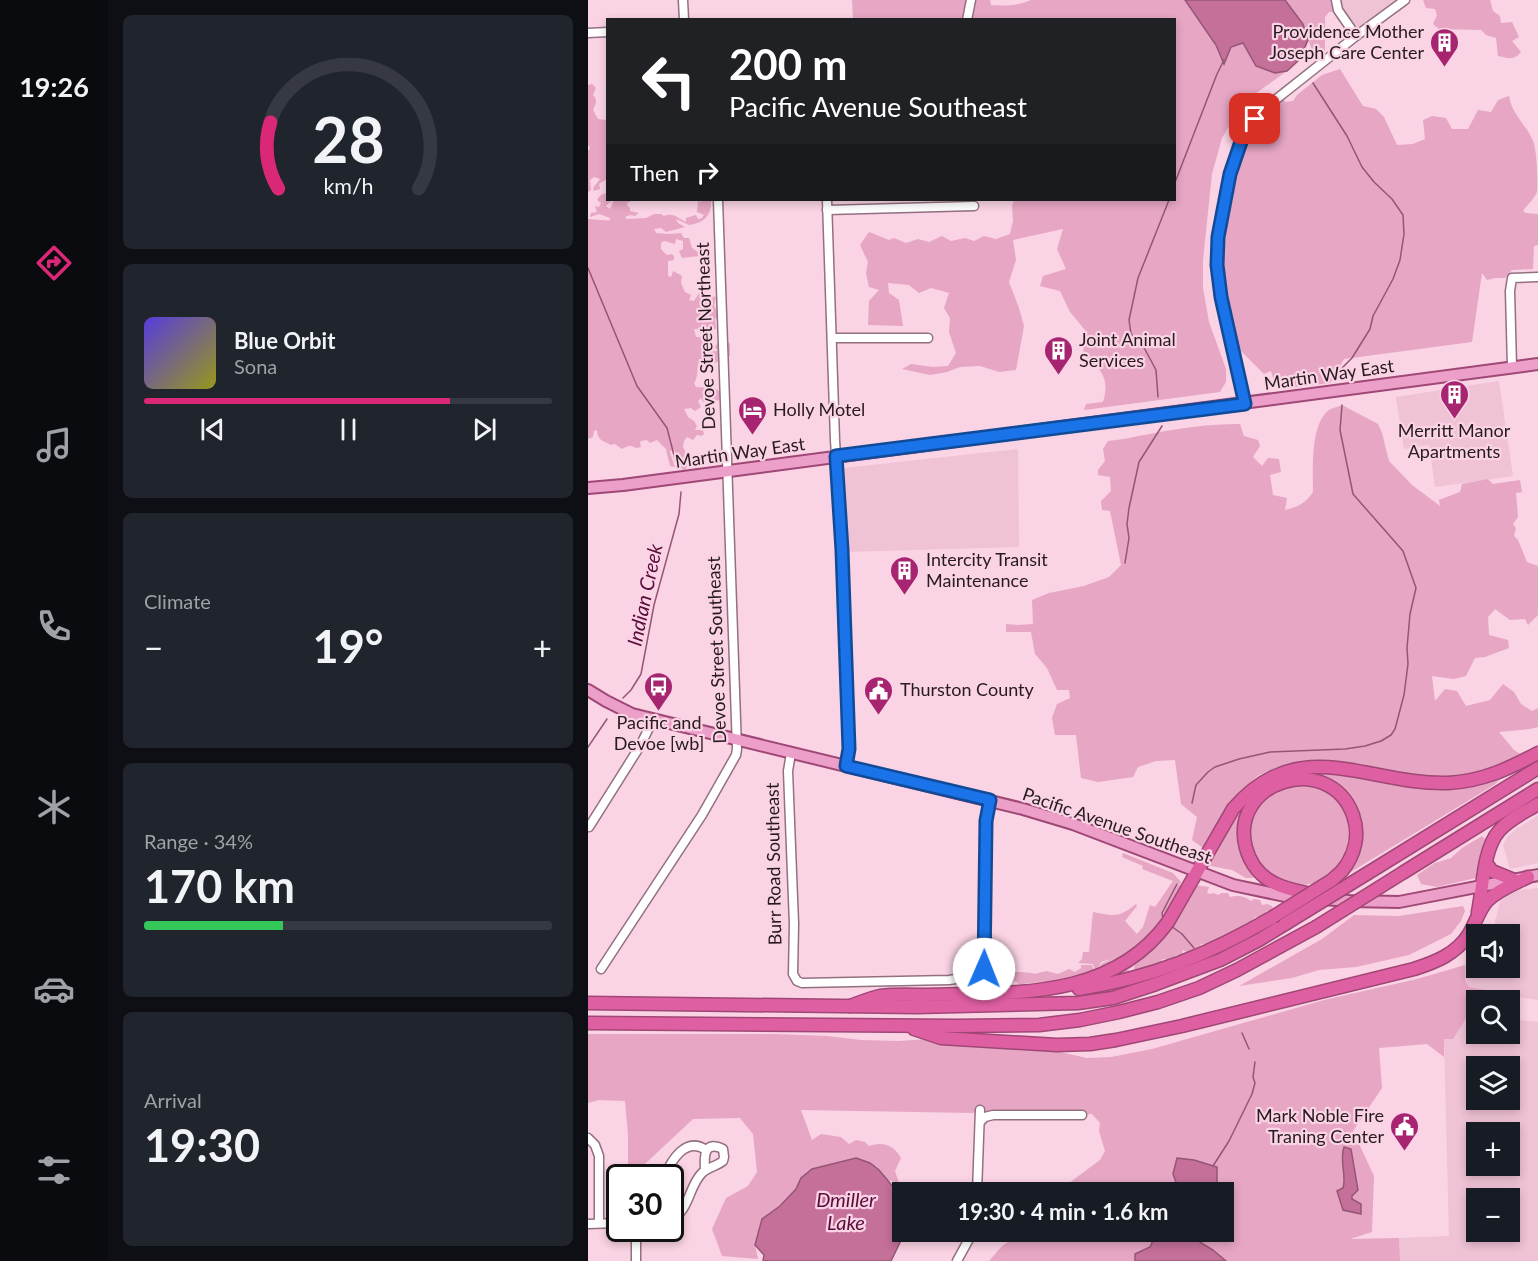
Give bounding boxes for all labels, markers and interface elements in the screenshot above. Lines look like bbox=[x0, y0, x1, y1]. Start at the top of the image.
place label: Providence Mother Joseph Care Center bbox=[1269, 20, 1424, 63]
building icon: Providence Mother Joseph Care Center bbox=[1429, 26, 1461, 68]
text: 200 m bbox=[729, 39, 847, 89]
icon: left bbox=[630, 42, 708, 120]
text: 19:26 bbox=[19, 70, 89, 103]
text: Pacific Avenue Southeast bbox=[729, 90, 1027, 123]
pin bbox=[1229, 93, 1280, 144]
text: 28 bbox=[312, 101, 384, 176]
icon: arrive bbox=[1238, 102, 1271, 135]
icon: right bbox=[691, 156, 724, 189]
text: Then bbox=[630, 159, 679, 186]
text: km/h bbox=[323, 173, 373, 199]
street label: Devoe Street Northeast bbox=[691, 241, 719, 430]
icon: directions bbox=[33, 242, 75, 284]
text: Blue Orbit bbox=[234, 327, 335, 354]
place label: Joint Animal Services bbox=[1079, 328, 1176, 371]
building icon: Joint Animal Services bbox=[1042, 334, 1074, 376]
text: Sona bbox=[234, 354, 277, 378]
street label: Martin Way East bbox=[1263, 354, 1396, 394]
building icon: Merritt Manor Apartments bbox=[1438, 378, 1470, 420]
hotel icon: Holly Motel bbox=[736, 394, 768, 436]
place label: Holly Motel bbox=[773, 398, 865, 420]
icon: previous bbox=[196, 413, 229, 446]
icon: pause bbox=[332, 413, 365, 446]
icon: next bbox=[468, 413, 501, 446]
place label: Merritt Manor Apartments bbox=[1398, 419, 1511, 462]
icon: music bbox=[33, 424, 75, 466]
street label: Martin Way East bbox=[674, 432, 807, 472]
water label: Indian Creek bbox=[621, 541, 667, 648]
place label: Intercity Transit Maintenance bbox=[926, 548, 1048, 591]
building icon: Intercity Transit Maintenance bbox=[889, 554, 921, 596]
street label: Devoe Street Southeast bbox=[702, 555, 730, 744]
text: Climate bbox=[144, 589, 211, 613]
icon: phone bbox=[33, 605, 75, 647]
text: 19° bbox=[313, 619, 383, 673]
text: − bbox=[144, 627, 163, 667]
text: + bbox=[533, 627, 552, 667]
bus stop icon: Pacific and Devoe [wb] bbox=[643, 670, 675, 712]
public building icon: Thurston County bbox=[863, 674, 895, 716]
place label: Thurston County bbox=[900, 678, 1035, 700]
place label: Pacific and Devoe [wb] bbox=[614, 711, 704, 754]
street label: Burr Road Southeast bbox=[761, 782, 785, 945]
street label: Pacific Avenue Southeast bbox=[1020, 782, 1215, 868]
icon: climate bbox=[33, 786, 75, 828]
text: Range · 34% bbox=[144, 829, 253, 853]
text: 170 km bbox=[144, 859, 295, 913]
map controls bbox=[1466, 924, 1520, 1242]
button: sound bbox=[1466, 924, 1520, 978]
position arrow bbox=[952, 937, 1016, 1001]
icon: car bbox=[33, 968, 75, 1010]
button: search bbox=[1466, 990, 1520, 1044]
button: layers bbox=[1466, 1056, 1520, 1110]
text: Arrival bbox=[144, 1088, 202, 1112]
place label: Mark Noble Fire Traning Center bbox=[1256, 1104, 1384, 1147]
public building icon: Mark Noble Fire Traning Center bbox=[1389, 1110, 1421, 1152]
text: 19:30 bbox=[144, 1118, 260, 1172]
button: + bbox=[1466, 1122, 1520, 1176]
icon: filters bbox=[33, 1149, 75, 1191]
speed limit sign: 30 bbox=[606, 1164, 684, 1242]
water label: Dmiller Lake bbox=[816, 1187, 877, 1234]
button: − bbox=[1466, 1188, 1520, 1242]
text: 19:30 · 4 min · 1.6 km bbox=[958, 1198, 1168, 1225]

